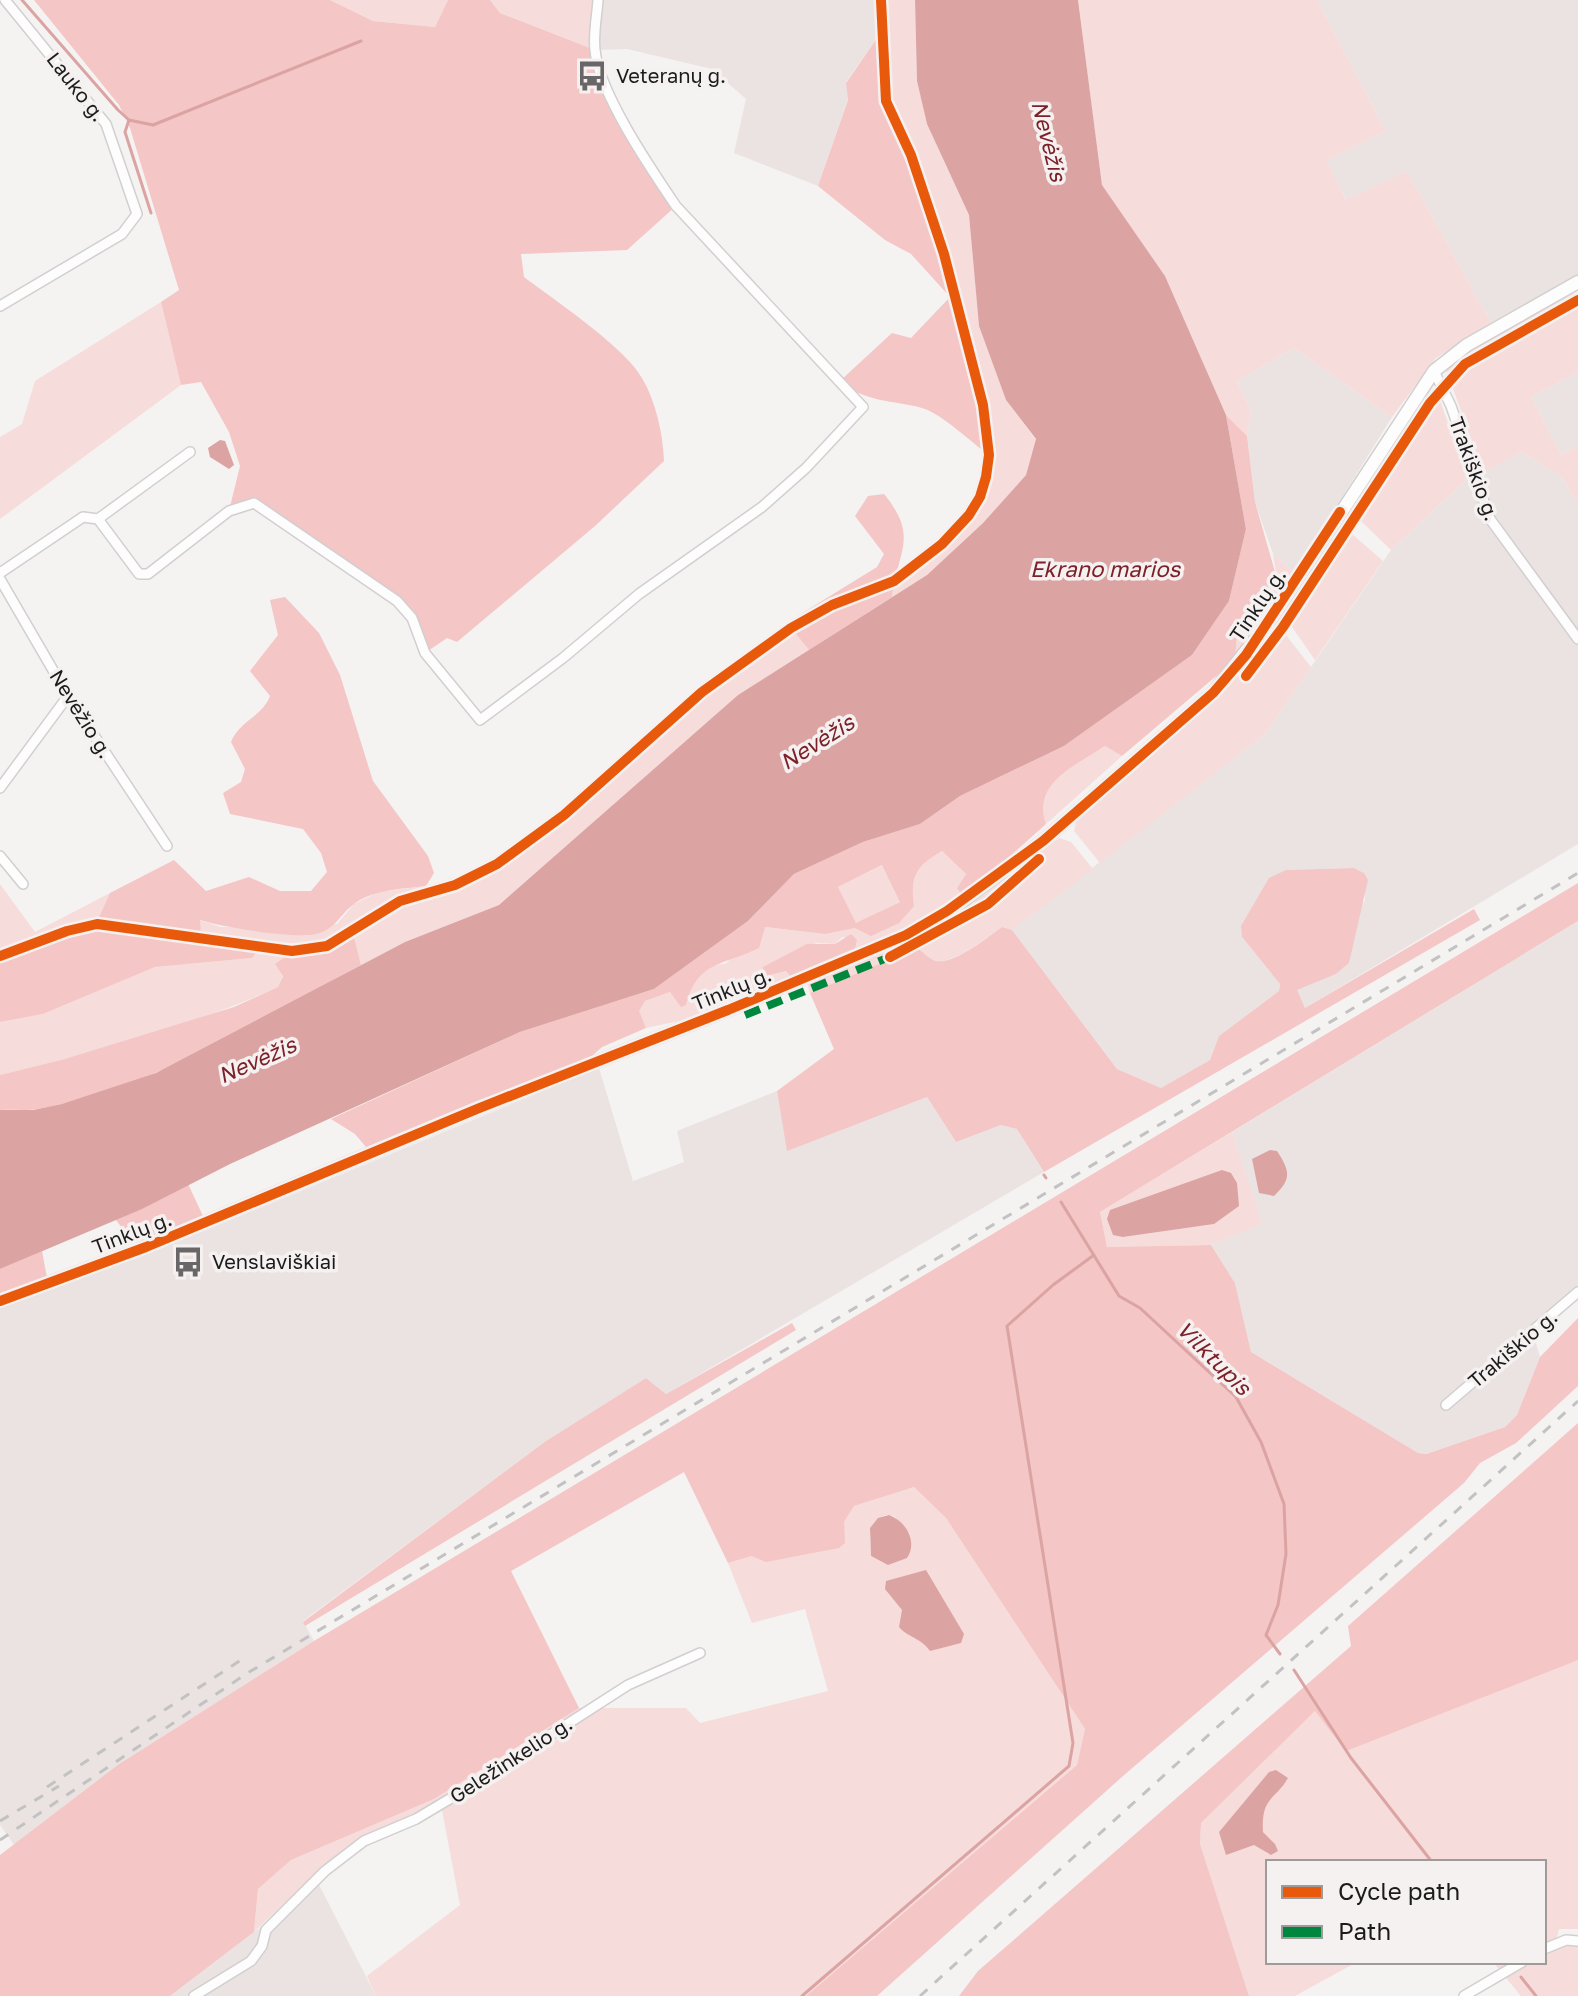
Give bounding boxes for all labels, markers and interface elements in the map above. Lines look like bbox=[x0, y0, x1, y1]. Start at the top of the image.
street label: Lauko g. bbox=[42, 47, 111, 126]
bus stop icon: Veteranų g. bbox=[575, 59, 609, 93]
place label: Veteranų g. bbox=[616, 63, 726, 87]
water label: Nevėžis bbox=[1026, 98, 1073, 185]
street label: Trakiškio g. bbox=[1445, 413, 1505, 524]
water label: Ekrano marios bbox=[1030, 555, 1181, 582]
street label: Tinklų g. bbox=[1224, 563, 1290, 646]
street label: Nevėžio g. bbox=[45, 665, 118, 762]
water label: Nevėžis bbox=[775, 708, 860, 775]
street label: Tinklų g. bbox=[689, 961, 775, 1015]
water label: Nevėžis bbox=[214, 1030, 301, 1089]
street label: Tinklų g. bbox=[89, 1206, 175, 1258]
bus stop icon: Venslaviškiai bbox=[171, 1245, 205, 1279]
place label: Venslaviškiai bbox=[212, 1249, 336, 1273]
street label: Trakiškio g. bbox=[1463, 1304, 1562, 1392]
water label: Vilktupis bbox=[1172, 1315, 1258, 1401]
street label: Geležinkelio g. bbox=[445, 1711, 576, 1808]
legend bbox=[1266, 1860, 1546, 1964]
text: Cycle path bbox=[1338, 1876, 1460, 1905]
text: Path bbox=[1338, 1916, 1391, 1945]

